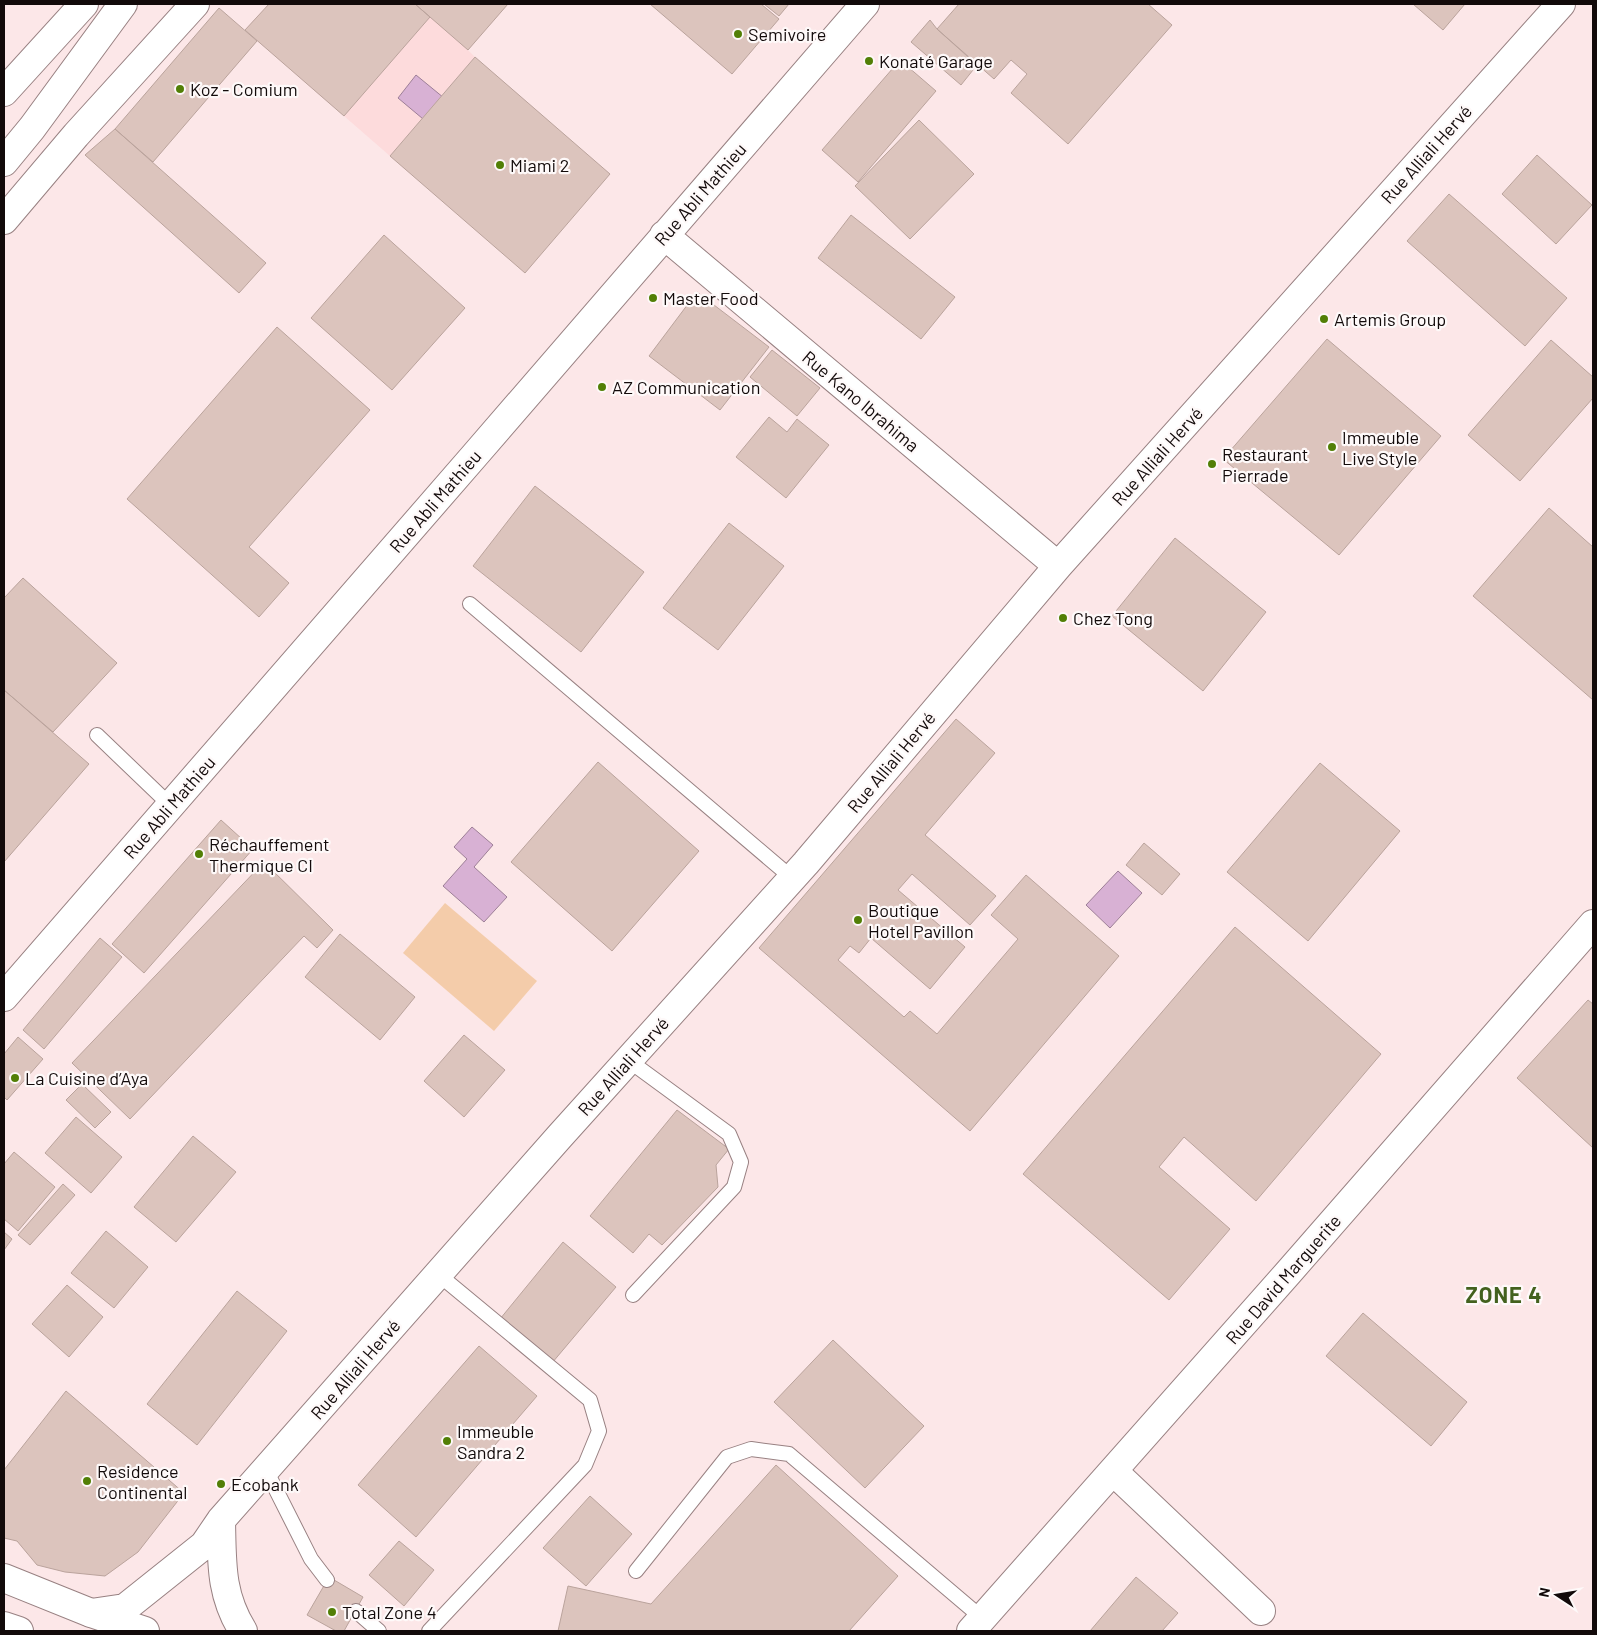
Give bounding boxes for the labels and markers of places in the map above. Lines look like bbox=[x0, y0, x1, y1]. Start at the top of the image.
place label: Semivoire bbox=[748, 23, 826, 45]
marker: Semivoire bbox=[732, 28, 744, 40]
place label: Konaté Garage bbox=[879, 50, 993, 72]
marker: Konaté Garage bbox=[863, 55, 875, 67]
place label: Koz - Comium bbox=[190, 78, 298, 100]
marker: Koz - Comium bbox=[174, 83, 186, 95]
place label: Miami 2 bbox=[510, 154, 569, 176]
marker: Miami 2 bbox=[494, 159, 506, 171]
place label: Master Food bbox=[663, 287, 759, 309]
marker: Master Food bbox=[647, 292, 659, 304]
place label: Artemis Group bbox=[1334, 308, 1446, 330]
marker: Artemis Group bbox=[1318, 313, 1330, 325]
place label: AZ Communication bbox=[612, 376, 760, 398]
marker: AZ Communication bbox=[596, 381, 608, 393]
place label: Immeuble Live Style bbox=[1342, 426, 1419, 469]
marker: Immeuble Live Style bbox=[1326, 441, 1338, 453]
place label: Restaurant Pierrade bbox=[1222, 443, 1308, 486]
marker: Restaurant Pierrade bbox=[1206, 458, 1218, 470]
place label: Chez Tong bbox=[1073, 607, 1153, 629]
marker: Chez Tong bbox=[1057, 612, 1069, 624]
place label: Réchauffement Thermique CI bbox=[209, 833, 330, 876]
marker: Réchauffement Thermique CI bbox=[193, 848, 205, 860]
place label: Boutique Hotel Pavillon bbox=[868, 899, 974, 942]
marker: Boutique Hotel Pavillon bbox=[852, 914, 864, 926]
place label: La Cuisine d’Aya bbox=[25, 1067, 148, 1089]
marker: La Cuisine d’Aya bbox=[9, 1072, 21, 1084]
place label: Immeuble Sandra 2 bbox=[457, 1420, 534, 1463]
marker: Immeuble Sandra 2 bbox=[441, 1435, 453, 1447]
place label: Residence Continental bbox=[97, 1460, 187, 1503]
place label: Ecobank bbox=[231, 1473, 299, 1495]
marker: Residence Continental bbox=[81, 1475, 93, 1487]
marker: Ecobank bbox=[215, 1478, 227, 1490]
place label: Total Zone 4 bbox=[342, 1601, 437, 1623]
marker: Total Zone 4 bbox=[326, 1606, 338, 1618]

